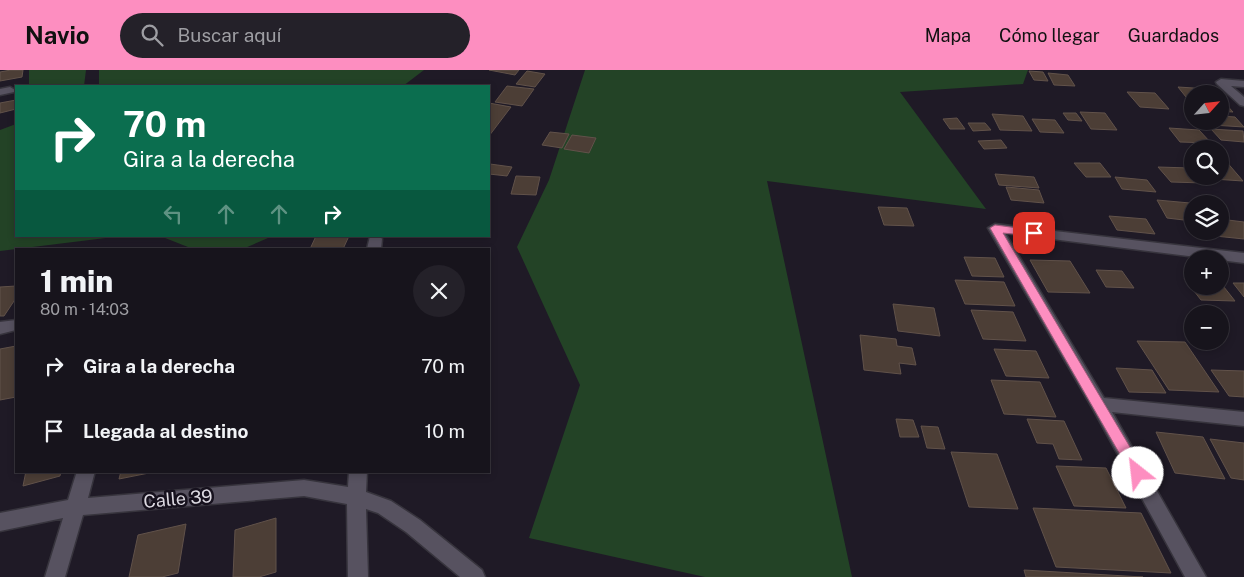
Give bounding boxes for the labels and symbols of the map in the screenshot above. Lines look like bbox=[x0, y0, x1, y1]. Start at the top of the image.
north arrow bbox=[1184, 85, 1229, 130]
pin bbox=[1013, 212, 1055, 254]
position arrow bbox=[1111, 446, 1163, 498]
street label: Calle 39 bbox=[143, 485, 213, 512]

